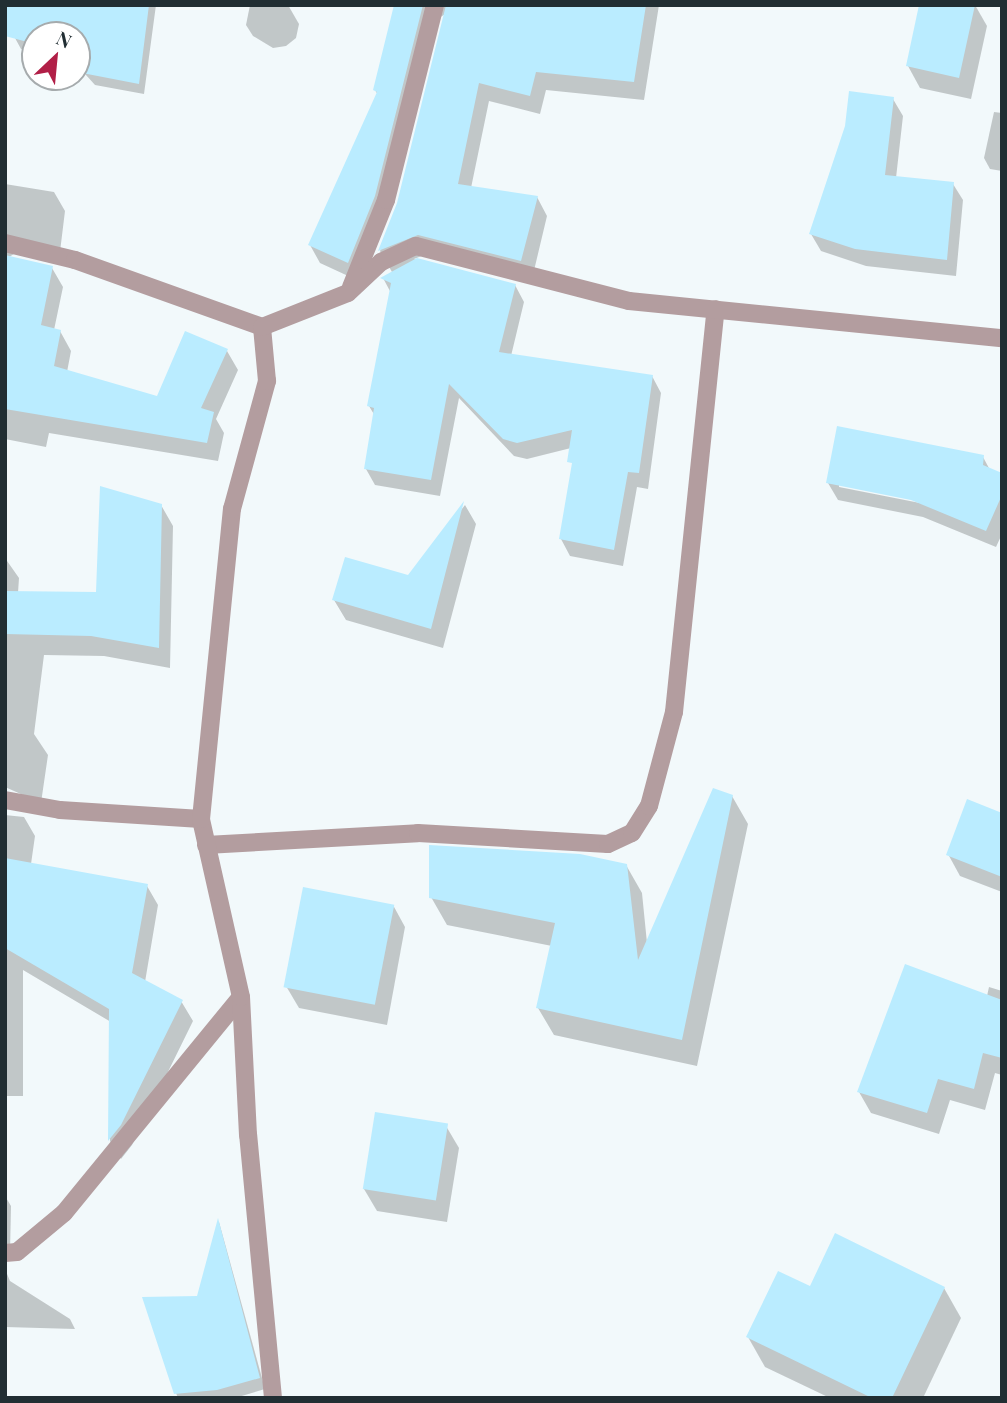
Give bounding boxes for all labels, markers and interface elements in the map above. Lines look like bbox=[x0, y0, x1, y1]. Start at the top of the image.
north arrow bbox=[21, 21, 91, 91]
text: N bbox=[52, 24, 76, 54]

